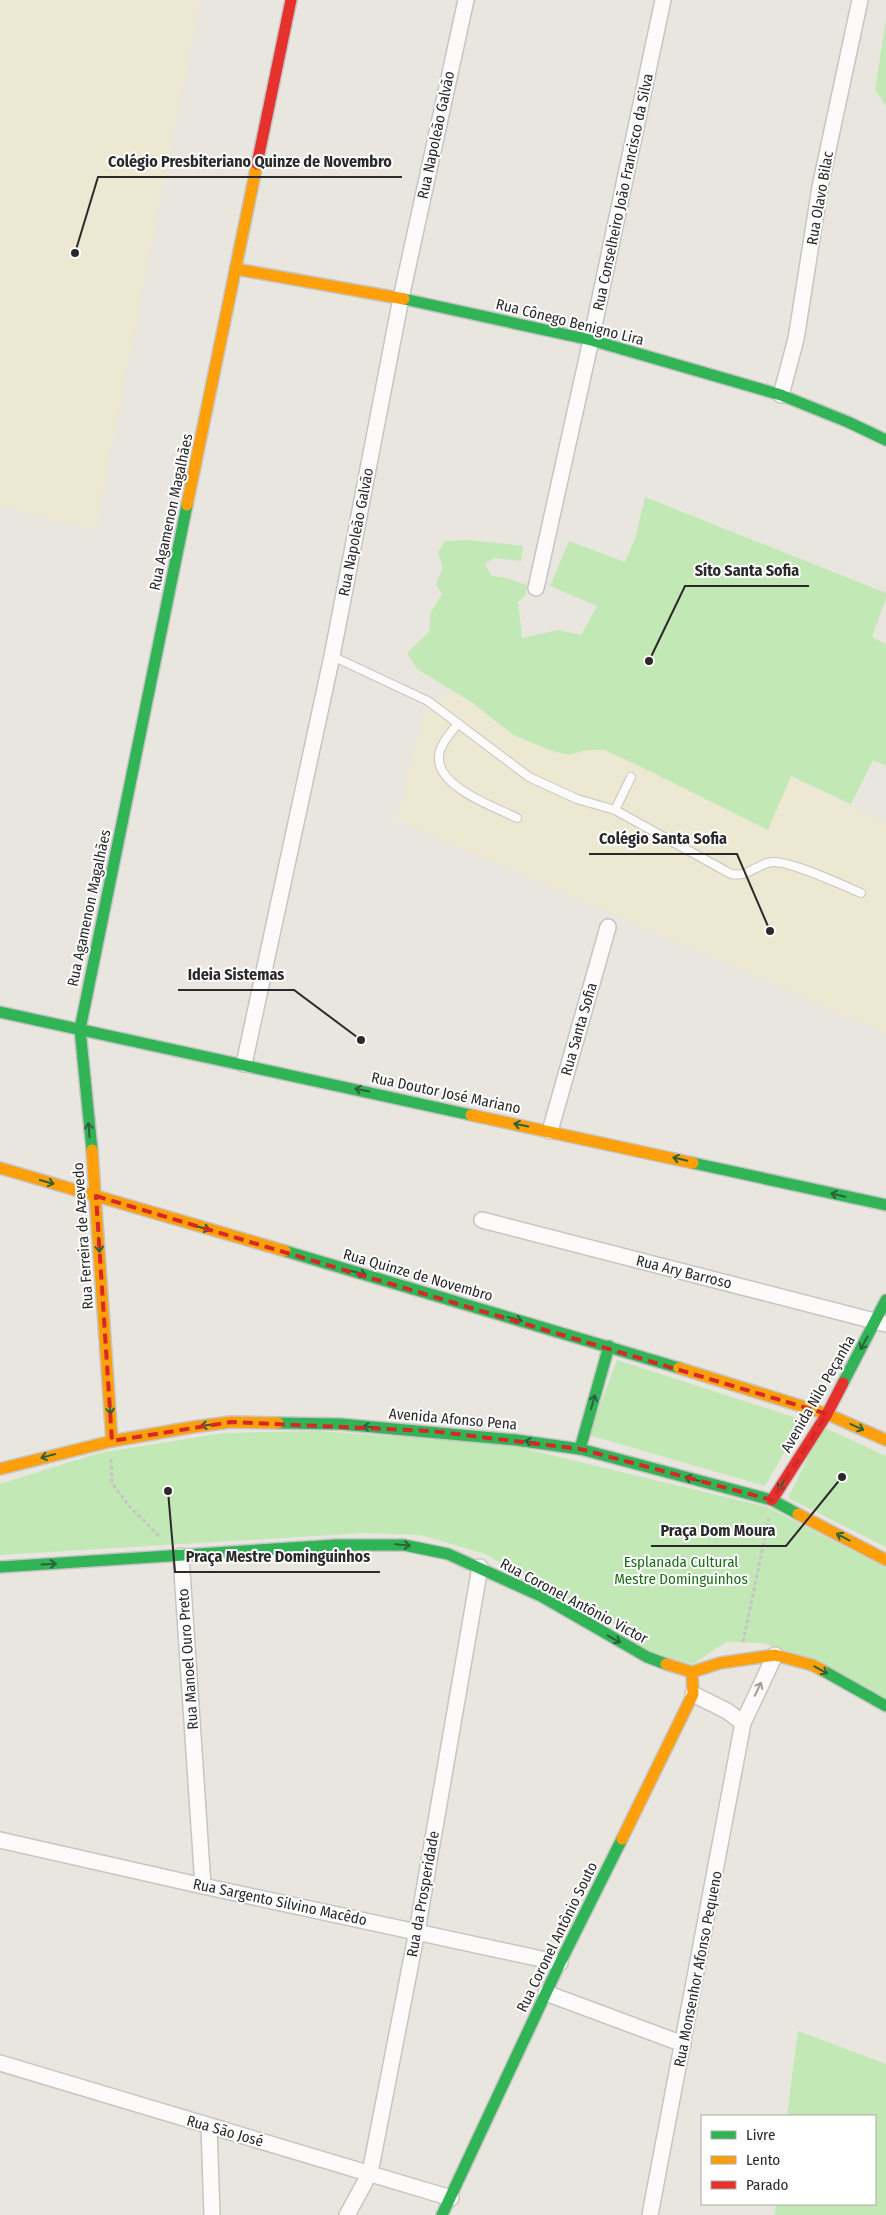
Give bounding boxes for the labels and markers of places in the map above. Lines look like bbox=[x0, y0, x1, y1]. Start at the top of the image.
callout: Colégio Presbiteriano Quinze de Novembro bbox=[98, 146, 402, 177]
callout: Síto Santa Sofia bbox=[685, 555, 809, 586]
callout: Colégio Santa Sofia bbox=[589, 823, 737, 854]
callout: Ideia Sistemas bbox=[178, 959, 294, 990]
callout: Praça Dom Moura bbox=[651, 1515, 786, 1546]
callout: Praça Mestre Dominguinhos bbox=[175, 1541, 380, 1572]

